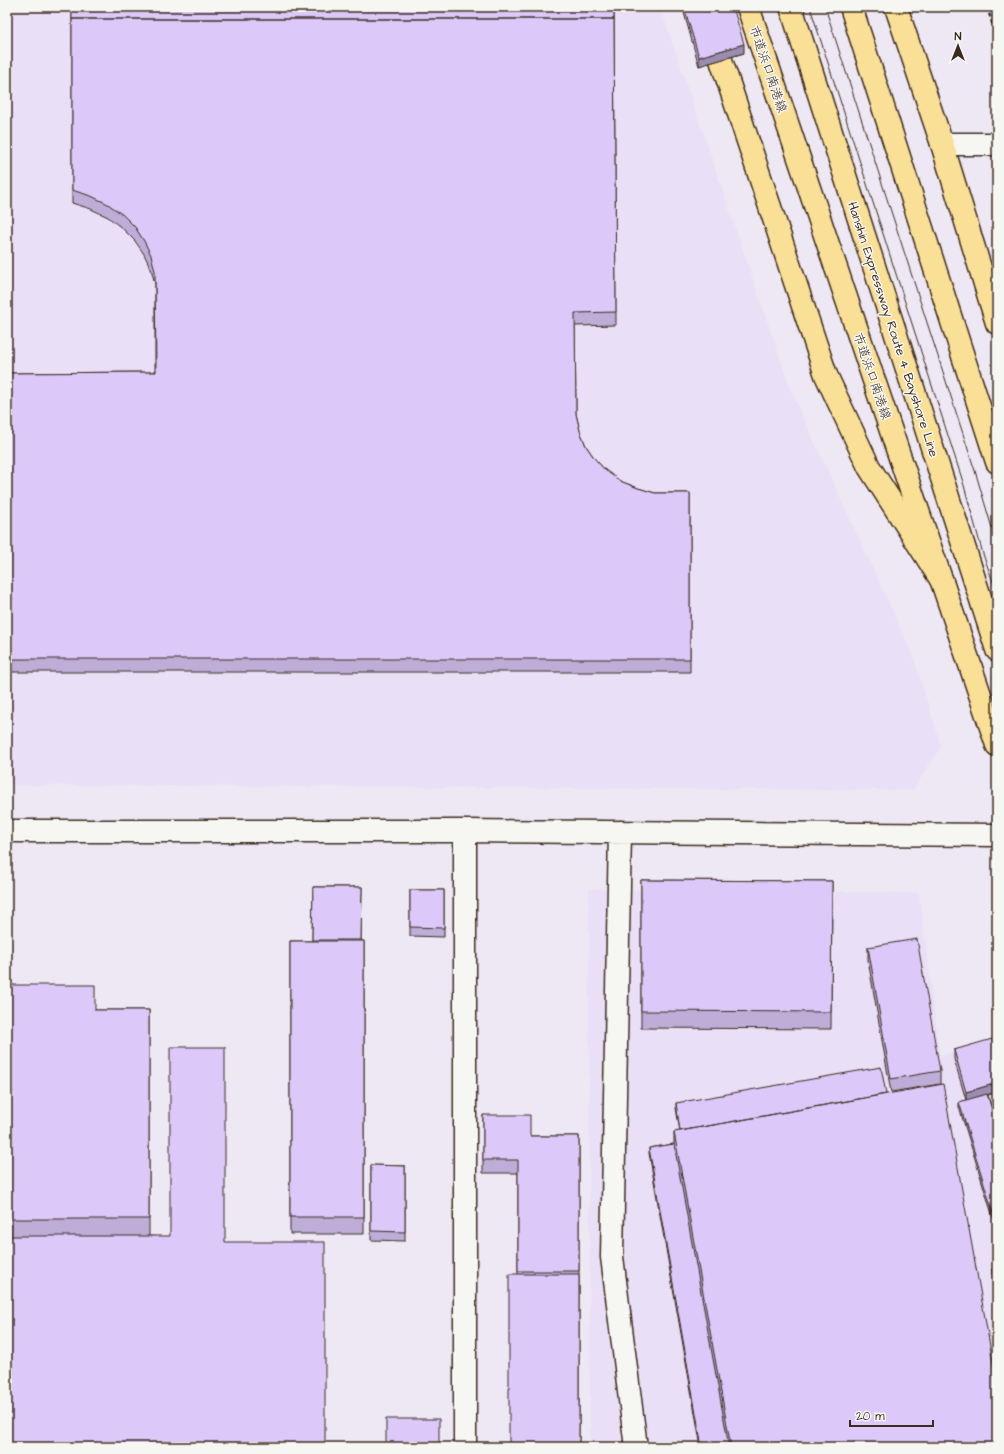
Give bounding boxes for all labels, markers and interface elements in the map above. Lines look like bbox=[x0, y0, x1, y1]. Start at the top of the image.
street label: 市道浜口南港線 bbox=[745, 23, 792, 116]
north arrow bbox=[938, 26, 978, 66]
text: N bbox=[955, 29, 962, 44]
street label: Hanshin Expressway Route 4 Bayshore Line bbox=[842, 199, 943, 460]
street label: 市道浜口南港線 bbox=[849, 330, 896, 423]
scale bar bbox=[850, 1402, 933, 1428]
text: 20 m bbox=[856, 1408, 885, 1425]

